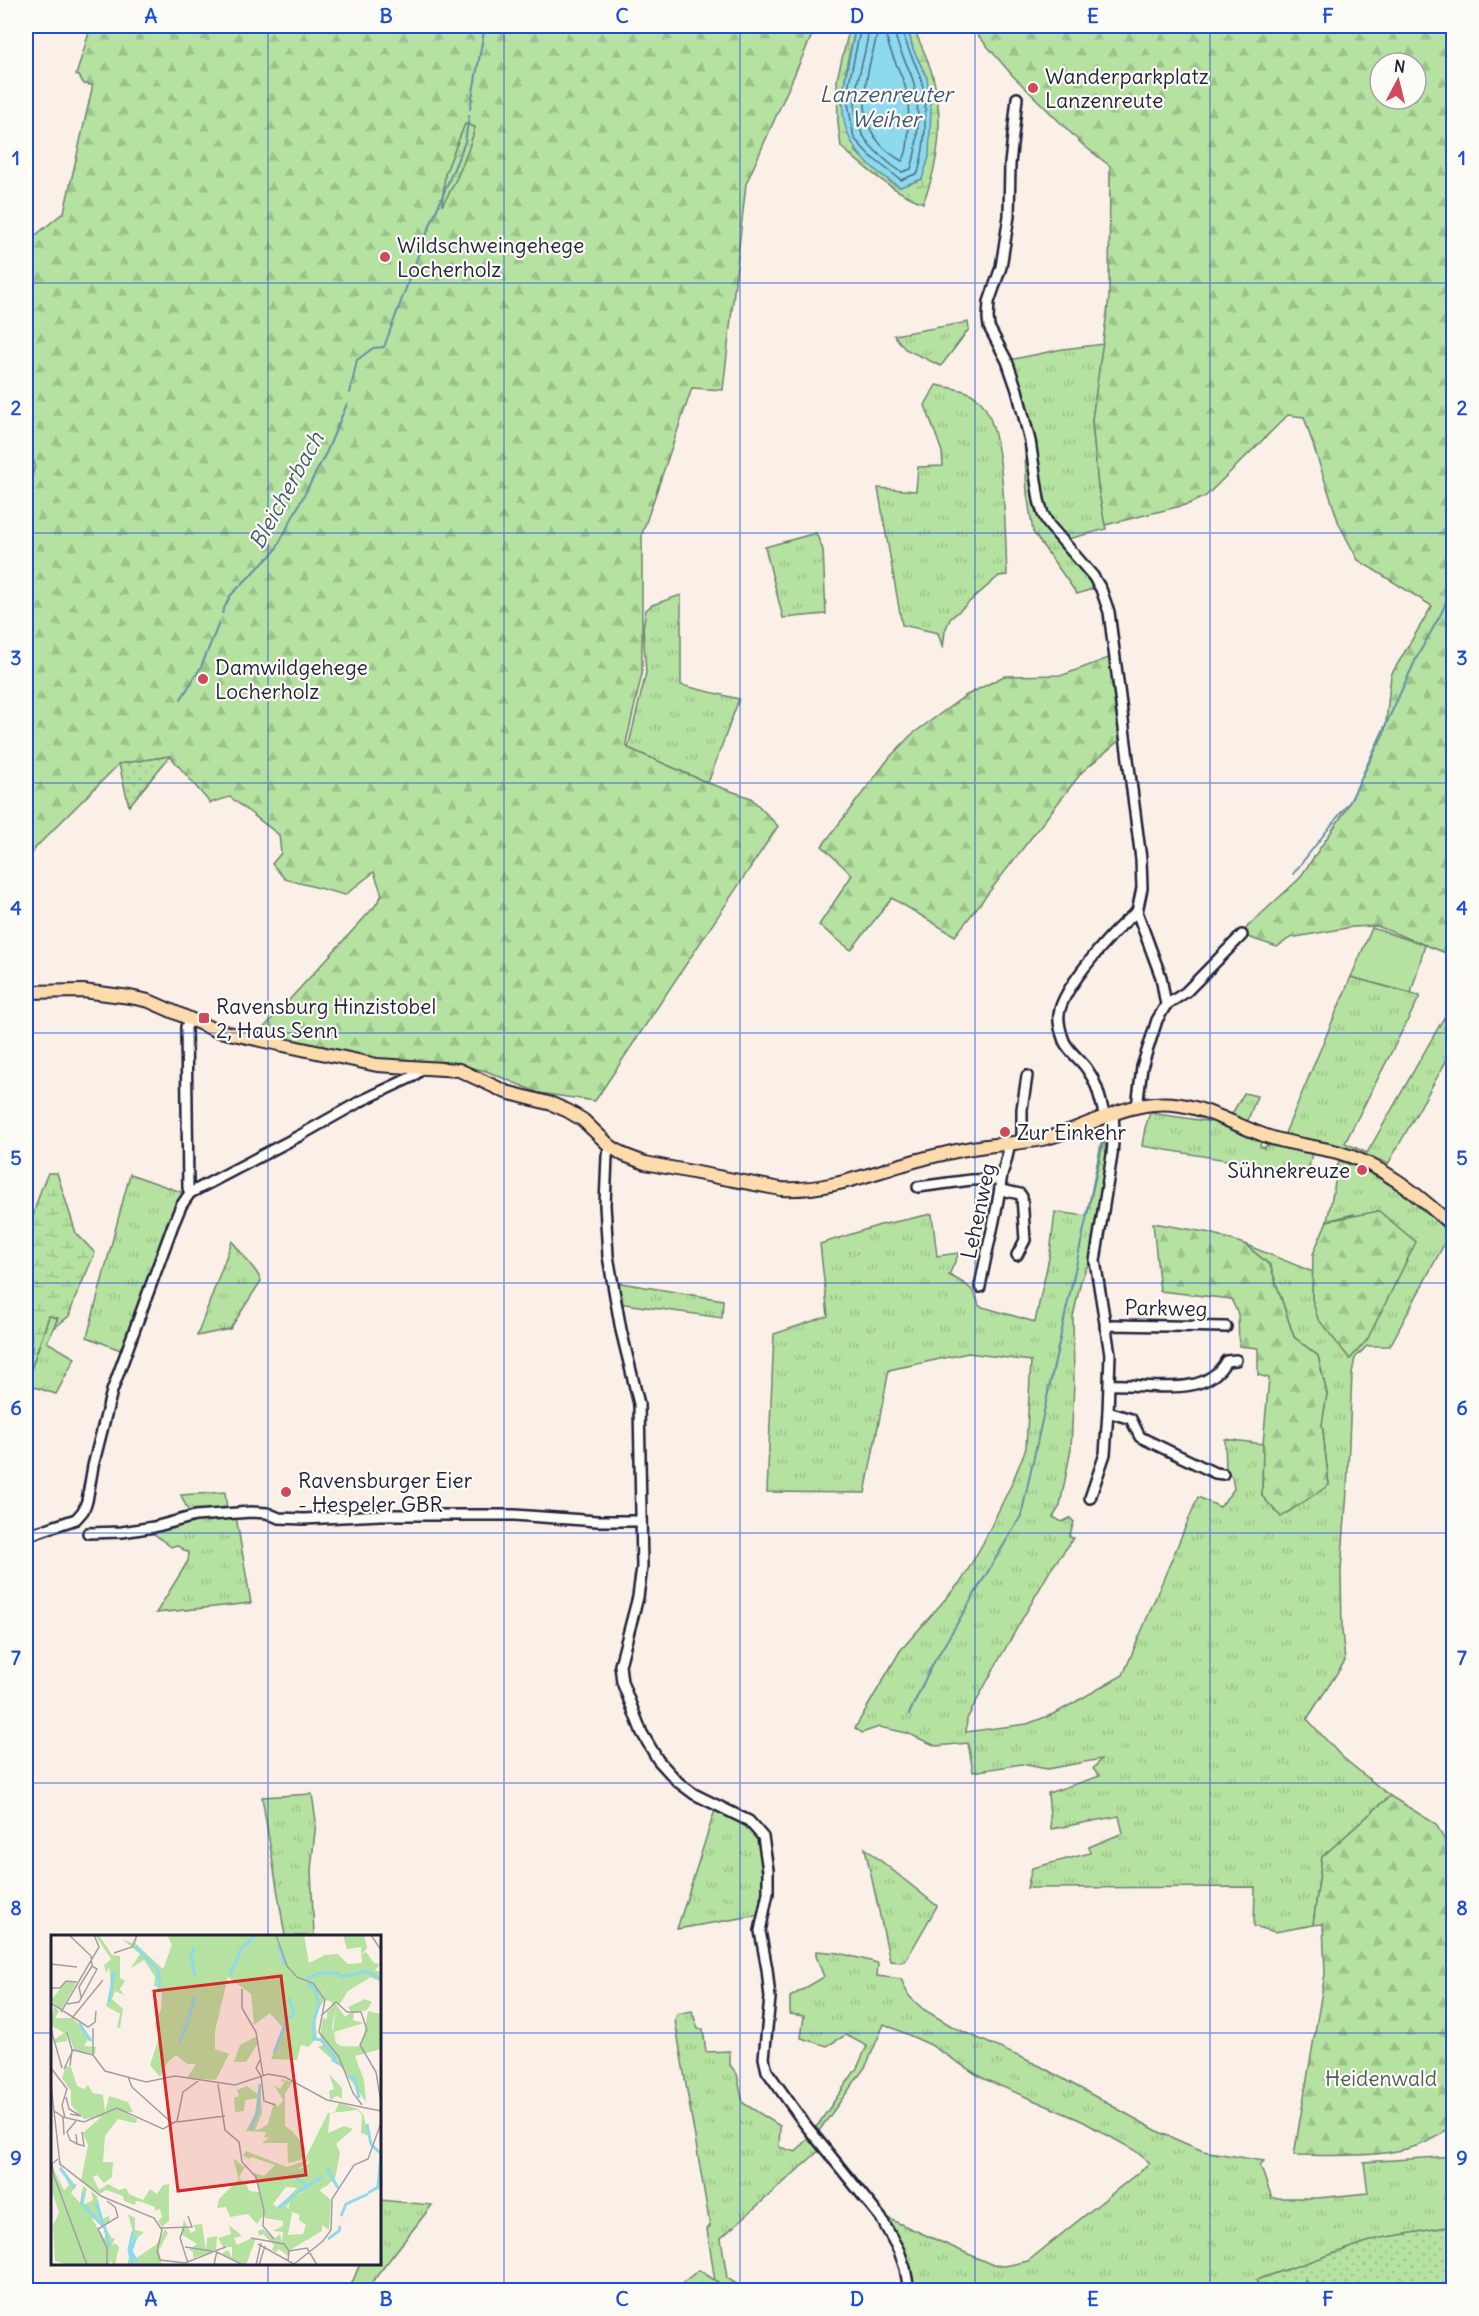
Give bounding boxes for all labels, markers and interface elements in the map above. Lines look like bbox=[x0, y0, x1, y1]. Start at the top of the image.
text: A bbox=[145, 3, 158, 28]
text: B bbox=[379, 3, 393, 28]
text: C bbox=[615, 3, 629, 28]
text: D bbox=[850, 3, 864, 28]
text: E bbox=[1087, 3, 1099, 28]
text: F bbox=[1322, 3, 1334, 28]
north arrow bbox=[1368, 51, 1428, 111]
text: N bbox=[1393, 56, 1407, 77]
place label: Wanderparkplatz Lanzenreute bbox=[1045, 63, 1209, 114]
water label: Lanzenreuter Weiher bbox=[820, 80, 955, 133]
marker: Wanderparkplatz Lanzenreute bbox=[1026, 81, 1040, 95]
text: 1 bbox=[12, 145, 20, 170]
text: 1 bbox=[1458, 145, 1466, 170]
place label: Wildschweingehege Locherholz bbox=[397, 232, 584, 283]
marker: Wildschweingehege Locherholz bbox=[378, 250, 392, 264]
text: 2 bbox=[11, 395, 22, 420]
text: 2 bbox=[1457, 395, 1468, 420]
water label: Bleicherbach bbox=[242, 426, 330, 553]
text: 3 bbox=[10, 645, 22, 670]
text: 3 bbox=[1456, 645, 1468, 670]
place label: Damwildgehege Locherholz bbox=[215, 654, 368, 705]
marker: Damwildgehege Locherholz bbox=[196, 672, 210, 686]
text: 4 bbox=[10, 895, 22, 920]
text: 4 bbox=[1456, 895, 1468, 920]
place label: Ravensburg Hinzistobel 2, Haus Senn bbox=[216, 993, 436, 1044]
marker: Ravensburg Hinzistobel 2, Haus Senn bbox=[197, 1011, 211, 1025]
place label: Zur Einkehr bbox=[1017, 1119, 1126, 1146]
marker: Zur Einkehr bbox=[998, 1125, 1012, 1139]
text: 5 bbox=[10, 1145, 22, 1170]
text: 5 bbox=[1456, 1145, 1468, 1170]
place label: Sühnekreuze bbox=[1227, 1157, 1350, 1184]
street label: Lehenweg bbox=[955, 1161, 1001, 1261]
marker: Sühnekreuze bbox=[1355, 1163, 1369, 1177]
street label: Parkweg bbox=[1124, 1294, 1208, 1322]
text: 6 bbox=[10, 1395, 22, 1420]
text: 6 bbox=[1456, 1395, 1468, 1420]
place label: Ravensburger Eier - Hespeler GBR bbox=[298, 1467, 473, 1518]
marker: Ravensburger Eier - Hespeler GBR bbox=[279, 1485, 293, 1499]
text: 7 bbox=[11, 1645, 21, 1670]
text: 7 bbox=[1457, 1645, 1467, 1670]
text: 8 bbox=[10, 1895, 22, 1920]
text: 8 bbox=[1456, 1895, 1468, 1920]
inset map bbox=[51, 1935, 381, 2265]
park label: Heidenwald bbox=[1325, 2065, 1437, 2092]
text: 9 bbox=[10, 2145, 22, 2170]
text: 9 bbox=[1456, 2145, 1468, 2170]
text: A bbox=[145, 2286, 158, 2311]
text: B bbox=[379, 2286, 393, 2311]
text: C bbox=[615, 2286, 629, 2311]
text: D bbox=[850, 2286, 864, 2311]
text: E bbox=[1087, 2286, 1099, 2311]
text: F bbox=[1322, 2286, 1334, 2311]

